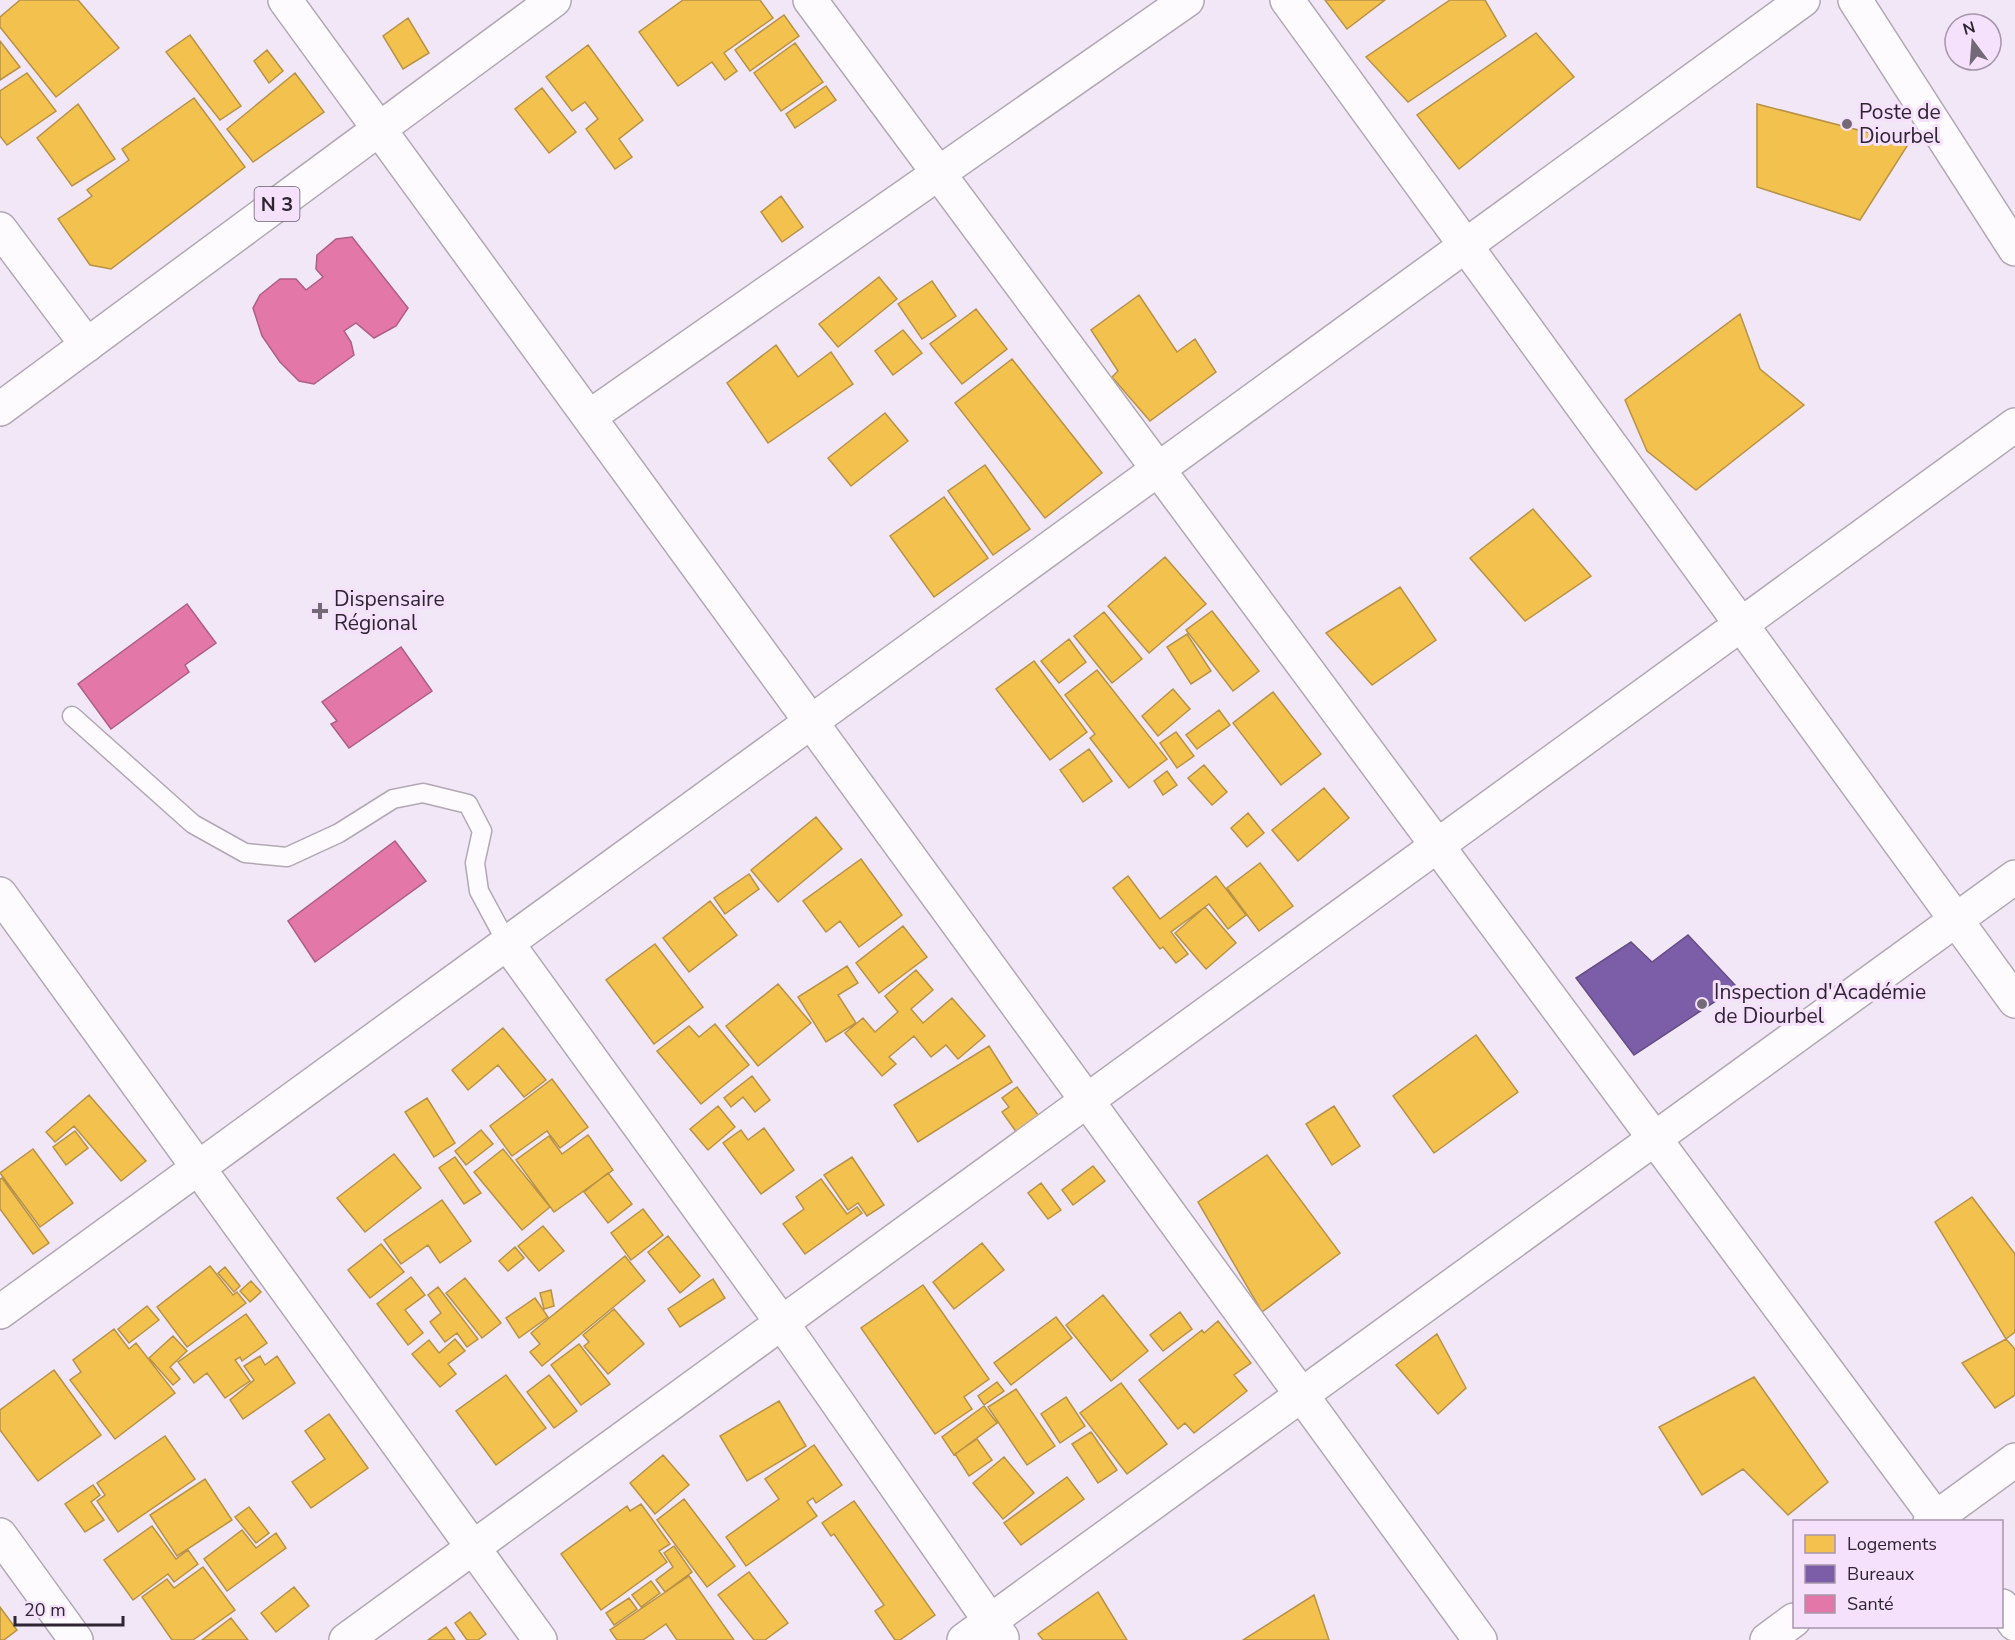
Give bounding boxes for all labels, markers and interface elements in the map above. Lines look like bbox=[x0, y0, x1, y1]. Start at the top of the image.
north arrow bbox=[1943, 12, 2003, 72]
text: N bbox=[1960, 16, 1978, 41]
place label: Poste de Diourbel bbox=[1859, 98, 1941, 150]
marker: Poste de Diourbel bbox=[1840, 117, 1854, 131]
road number: N 3 bbox=[254, 187, 300, 221]
place label: Dispensaire Régional bbox=[334, 585, 445, 637]
marker: Dispensaire Régional bbox=[311, 602, 329, 620]
place label: Inspection d'Académie de Diourbel bbox=[1714, 978, 1926, 1030]
marker: Inspection d'Académie de Diourbel bbox=[1695, 997, 1709, 1011]
legend bbox=[1793, 1520, 2003, 1628]
text: Logements bbox=[1847, 1532, 1937, 1556]
text: Bureaux bbox=[1847, 1562, 1915, 1586]
scale bar bbox=[15, 1589, 123, 1627]
text: Santé bbox=[1847, 1592, 1894, 1616]
text: 20 m bbox=[24, 1598, 66, 1622]

